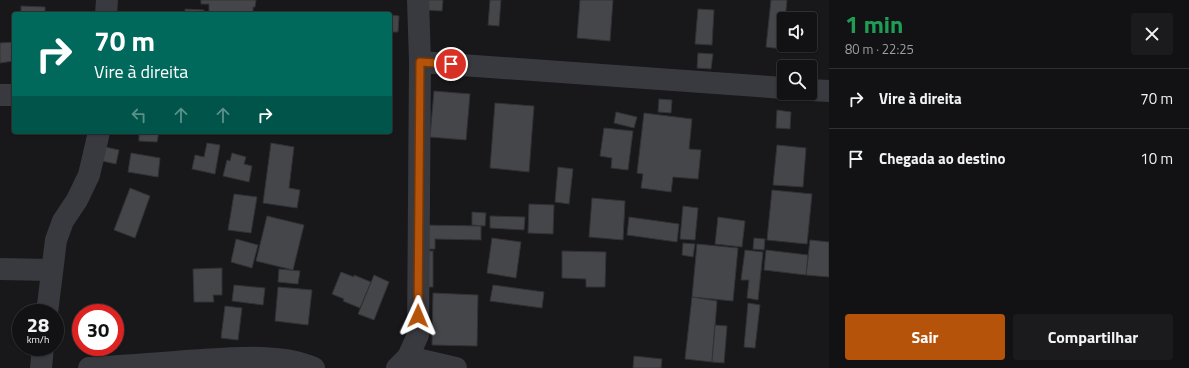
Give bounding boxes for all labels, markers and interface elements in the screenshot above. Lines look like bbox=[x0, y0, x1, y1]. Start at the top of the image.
text: 1 min bbox=[845, 6, 903, 42]
map controls bbox=[777, 12, 817, 100]
button: sound bbox=[777, 12, 817, 52]
button: close bbox=[1131, 13, 1173, 55]
text: 70 m bbox=[94, 19, 155, 62]
icon: right bbox=[28, 28, 80, 80]
text: 80 m · 22:25 bbox=[845, 39, 914, 59]
pin bbox=[434, 47, 468, 81]
icon: arrive bbox=[440, 53, 462, 75]
text: Vire à direita bbox=[94, 58, 188, 85]
button: search bbox=[777, 60, 817, 100]
text: Vire à direita bbox=[879, 87, 962, 110]
text: 70 m bbox=[1140, 87, 1173, 110]
icon: right bbox=[845, 88, 867, 110]
icon: left bbox=[128, 104, 150, 126]
icon: ahead bbox=[170, 104, 192, 126]
icon: ahead bbox=[212, 104, 234, 126]
icon: right bbox=[254, 104, 276, 126]
text: Chegada ao destino bbox=[879, 147, 1005, 170]
text: 10 m bbox=[1140, 147, 1173, 170]
icon: arrive bbox=[845, 148, 867, 170]
position arrow bbox=[397, 295, 439, 337]
speed limit sign: 30 bbox=[72, 304, 124, 356]
text: 28 bbox=[27, 309, 49, 340]
button: Sair bbox=[845, 314, 1005, 360]
button: Compartilhar bbox=[1013, 314, 1173, 360]
text: km/h bbox=[27, 332, 49, 347]

